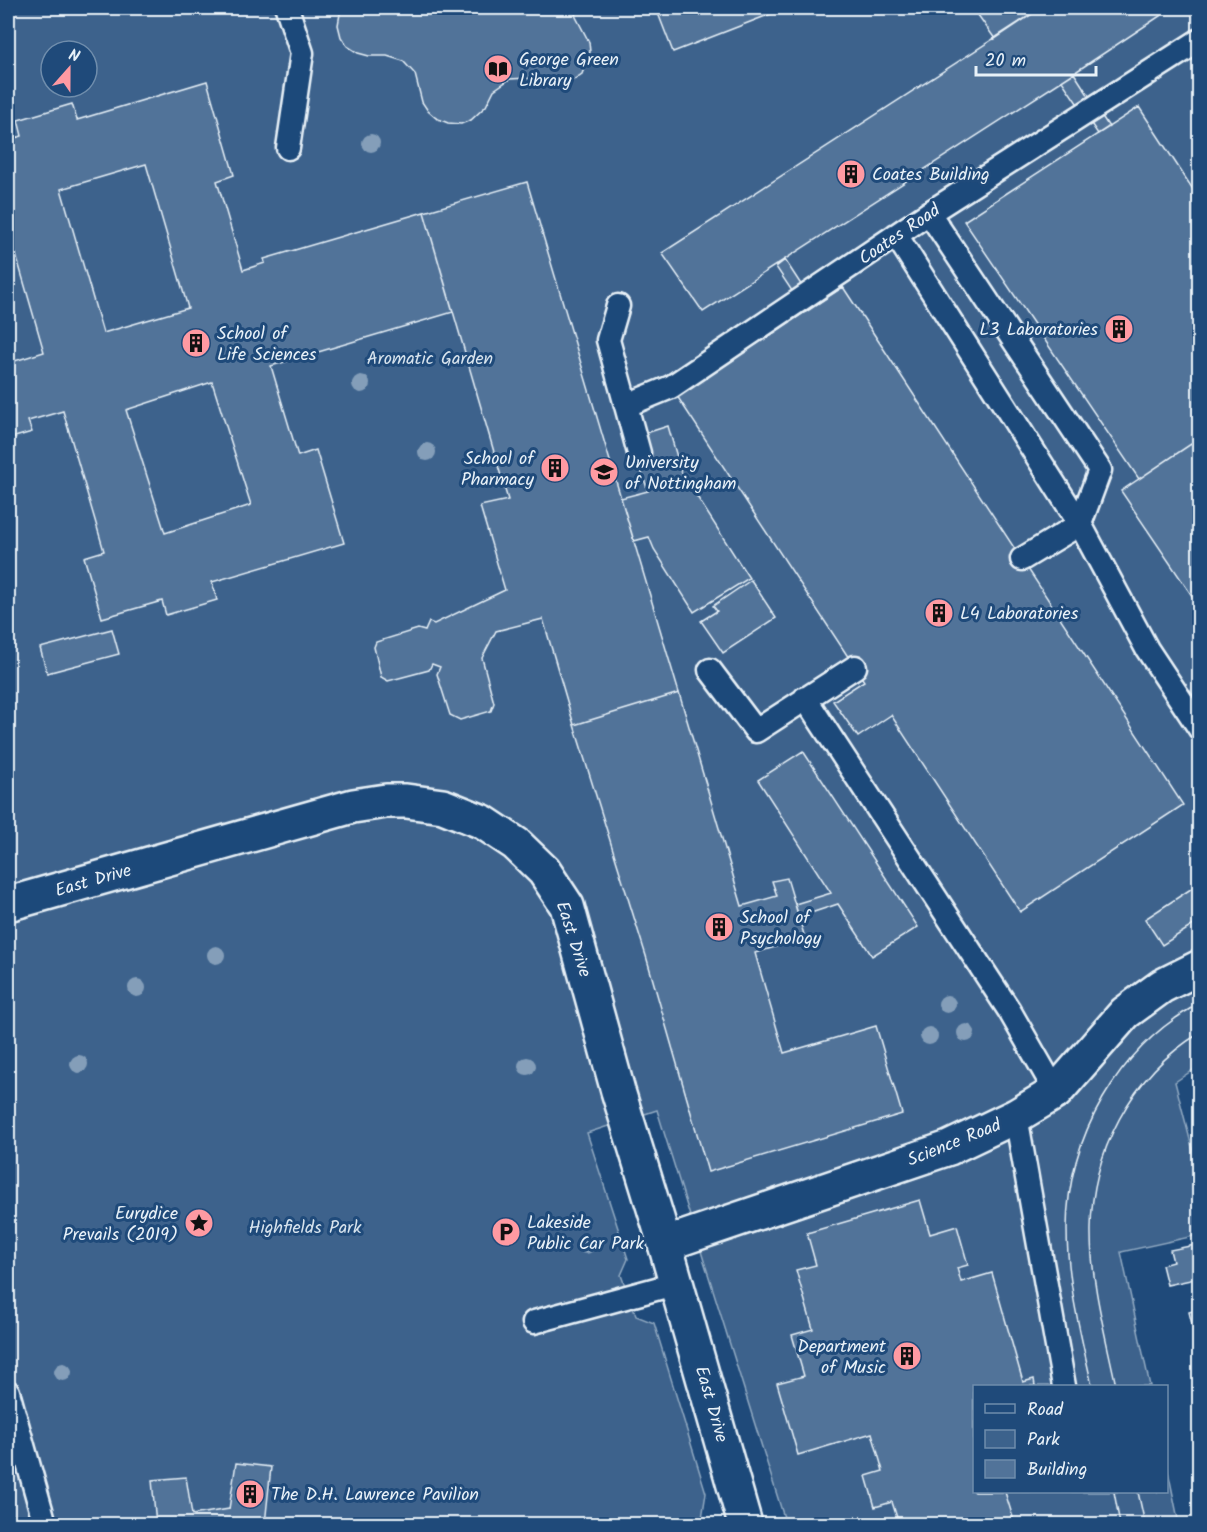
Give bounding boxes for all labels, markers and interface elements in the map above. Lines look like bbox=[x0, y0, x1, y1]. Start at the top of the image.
north arrow bbox=[39, 39, 99, 99]
scale bar bbox=[976, 39, 1096, 77]
text: N bbox=[65, 43, 83, 70]
place label: George Green Library bbox=[519, 46, 619, 96]
text: 20 m bbox=[985, 47, 1026, 76]
library icon: George Green Library bbox=[482, 53, 514, 85]
building icon: Coates Building bbox=[835, 158, 867, 190]
place label: Coates Building bbox=[872, 161, 990, 190]
street label: Coates Road bbox=[853, 197, 948, 273]
building icon: L3 Laboratories bbox=[1103, 313, 1135, 345]
place label: L3 Laboratories bbox=[979, 316, 1098, 345]
place label: School of Life Sciences bbox=[217, 320, 317, 370]
building icon: School of Life Sciences bbox=[180, 327, 212, 359]
park label: Aromatic Garden bbox=[367, 345, 493, 374]
place label: School of Pharmacy bbox=[461, 445, 536, 495]
place label: University of Nottingham bbox=[625, 449, 736, 499]
building icon: School of Pharmacy bbox=[539, 452, 571, 484]
school or university icon: University of Nottingham bbox=[588, 456, 620, 488]
building icon: L4 Laboratories bbox=[923, 597, 955, 629]
place label: L4 Laboratories bbox=[960, 600, 1079, 629]
street label: East Drive bbox=[52, 857, 135, 906]
street label: East Drive bbox=[547, 898, 598, 981]
place label: School of Psychology bbox=[740, 904, 822, 954]
building icon: School of Psychology bbox=[703, 911, 735, 943]
street label: Science Road bbox=[903, 1111, 1007, 1175]
place label: Eurydice Prevails (2019) bbox=[63, 1200, 178, 1250]
place icon: Eurydice Prevails (2019) bbox=[183, 1207, 215, 1239]
place label: Lakeside Public Car Park bbox=[527, 1209, 644, 1259]
park label: Highfields Park bbox=[248, 1214, 362, 1243]
parking icon: Lakeside Public Car Park bbox=[490, 1216, 522, 1248]
place label: Department of Music bbox=[797, 1333, 887, 1383]
building icon: Department of Music bbox=[891, 1340, 923, 1372]
street label: East Drive bbox=[686, 1363, 735, 1446]
legend bbox=[973, 1385, 1168, 1493]
text: Road bbox=[1027, 1396, 1064, 1425]
text: Park bbox=[1027, 1426, 1060, 1455]
text: Building bbox=[1027, 1456, 1087, 1485]
building icon: The D.H. Lawrence Pavilion bbox=[234, 1478, 266, 1510]
place label: The D.H. Lawrence Pavilion bbox=[271, 1481, 479, 1510]

